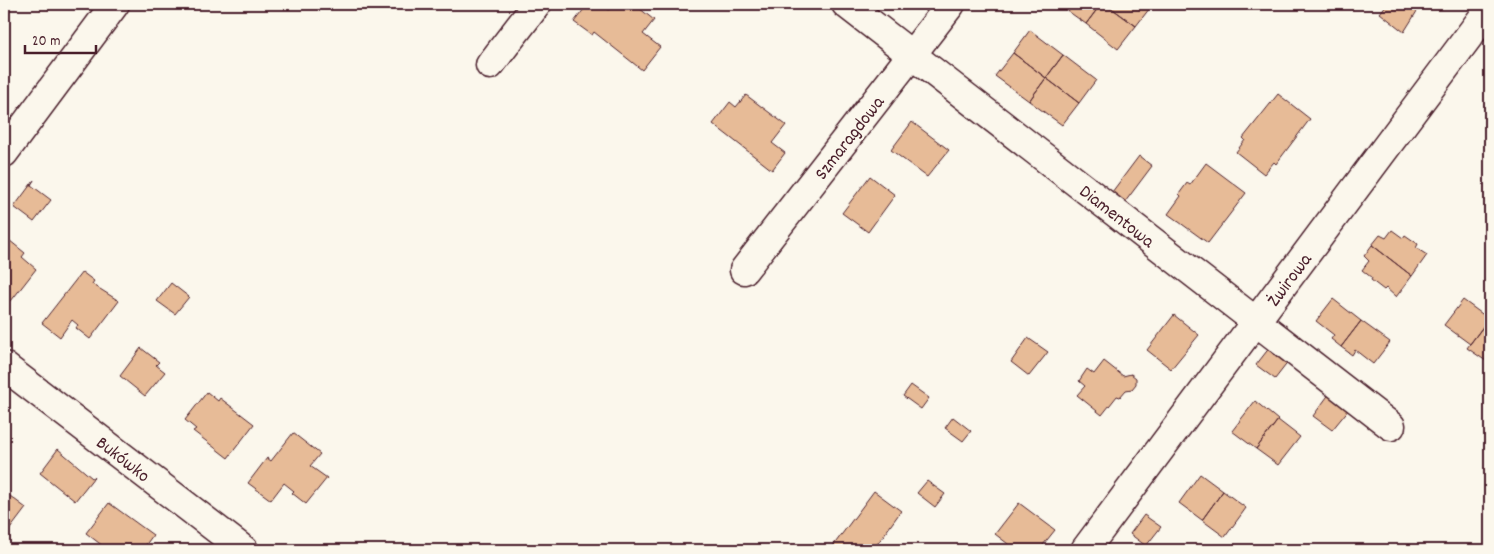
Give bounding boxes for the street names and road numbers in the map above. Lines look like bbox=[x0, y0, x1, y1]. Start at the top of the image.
street label: Szmaragdowa bbox=[809, 90, 893, 187]
street label: Diamentowa bbox=[1072, 180, 1160, 256]
street label: Żwirowa bbox=[1262, 248, 1321, 314]
street label: Bukówko bbox=[89, 431, 155, 490]

